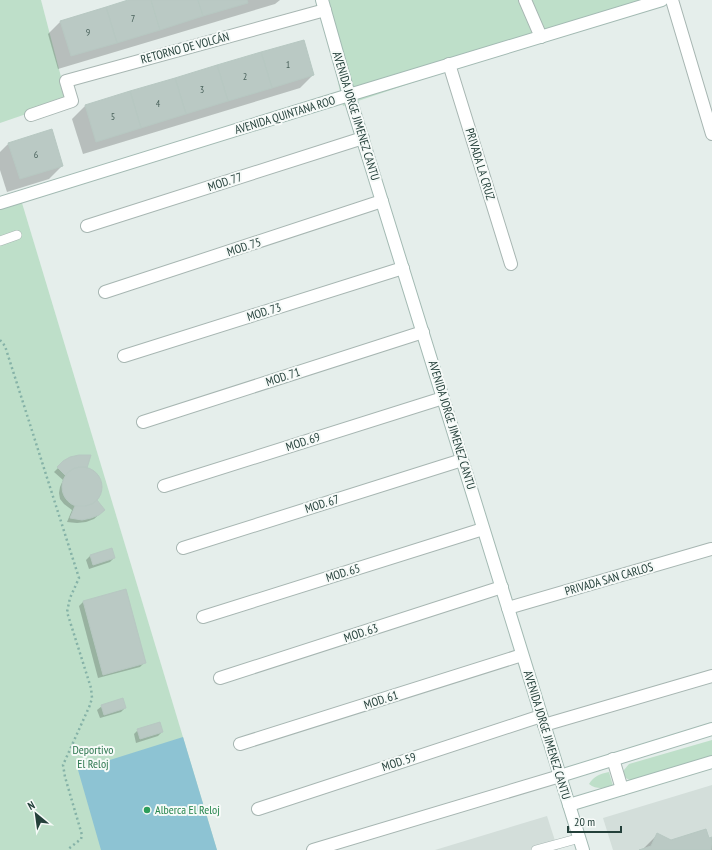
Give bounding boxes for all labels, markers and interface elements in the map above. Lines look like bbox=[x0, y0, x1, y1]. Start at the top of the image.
house number: 7 bbox=[131, 12, 135, 25]
house number: 9 bbox=[86, 26, 90, 39]
street label: RETORNO DE VOLCÁN bbox=[139, 29, 231, 67]
street label: AVENIDA JORGE JIMENEZ CANTU bbox=[330, 50, 383, 182]
house number: 1 bbox=[286, 58, 290, 71]
house number: 2 bbox=[243, 70, 247, 83]
house number: 3 bbox=[200, 83, 204, 96]
street label: AVENIDA QUINTANA ROO bbox=[233, 92, 337, 137]
house number: 4 bbox=[156, 97, 161, 110]
house number: 5 bbox=[111, 110, 115, 123]
street label: PRIVADA LA CRUZ bbox=[462, 126, 499, 202]
house number: 6 bbox=[34, 148, 39, 161]
street label: MOD. 77 bbox=[206, 169, 244, 194]
street label: MOD. 75 bbox=[225, 234, 263, 259]
street label: MOD. 73 bbox=[245, 299, 283, 324]
street label: AVENIDA JORGE JIMENEZ CANTU bbox=[426, 359, 479, 491]
street label: MOD. 71 bbox=[264, 364, 302, 389]
street label: MOD. 69 bbox=[284, 429, 322, 454]
street label: MOD. 67 bbox=[303, 491, 341, 516]
street label: PRIVADA SAN CARLOS bbox=[563, 559, 655, 598]
street label: MOD. 65 bbox=[324, 560, 362, 585]
street label: MOD. 63 bbox=[342, 620, 380, 645]
street label: AVENIDA JORGE JIMENEZ CANTU bbox=[521, 669, 574, 801]
street label: MOD. 61 bbox=[362, 687, 400, 712]
park label: Deportivo El Reloj bbox=[73, 742, 113, 771]
street label: MOD. 59 bbox=[380, 749, 418, 774]
north arrow bbox=[16, 794, 56, 834]
text: N bbox=[25, 798, 37, 813]
place label: Alberca El Reloj bbox=[155, 802, 220, 817]
marker: Alberca El Reloj bbox=[142, 805, 152, 815]
scale bar bbox=[568, 808, 621, 834]
text: 20 m bbox=[574, 814, 595, 829]

